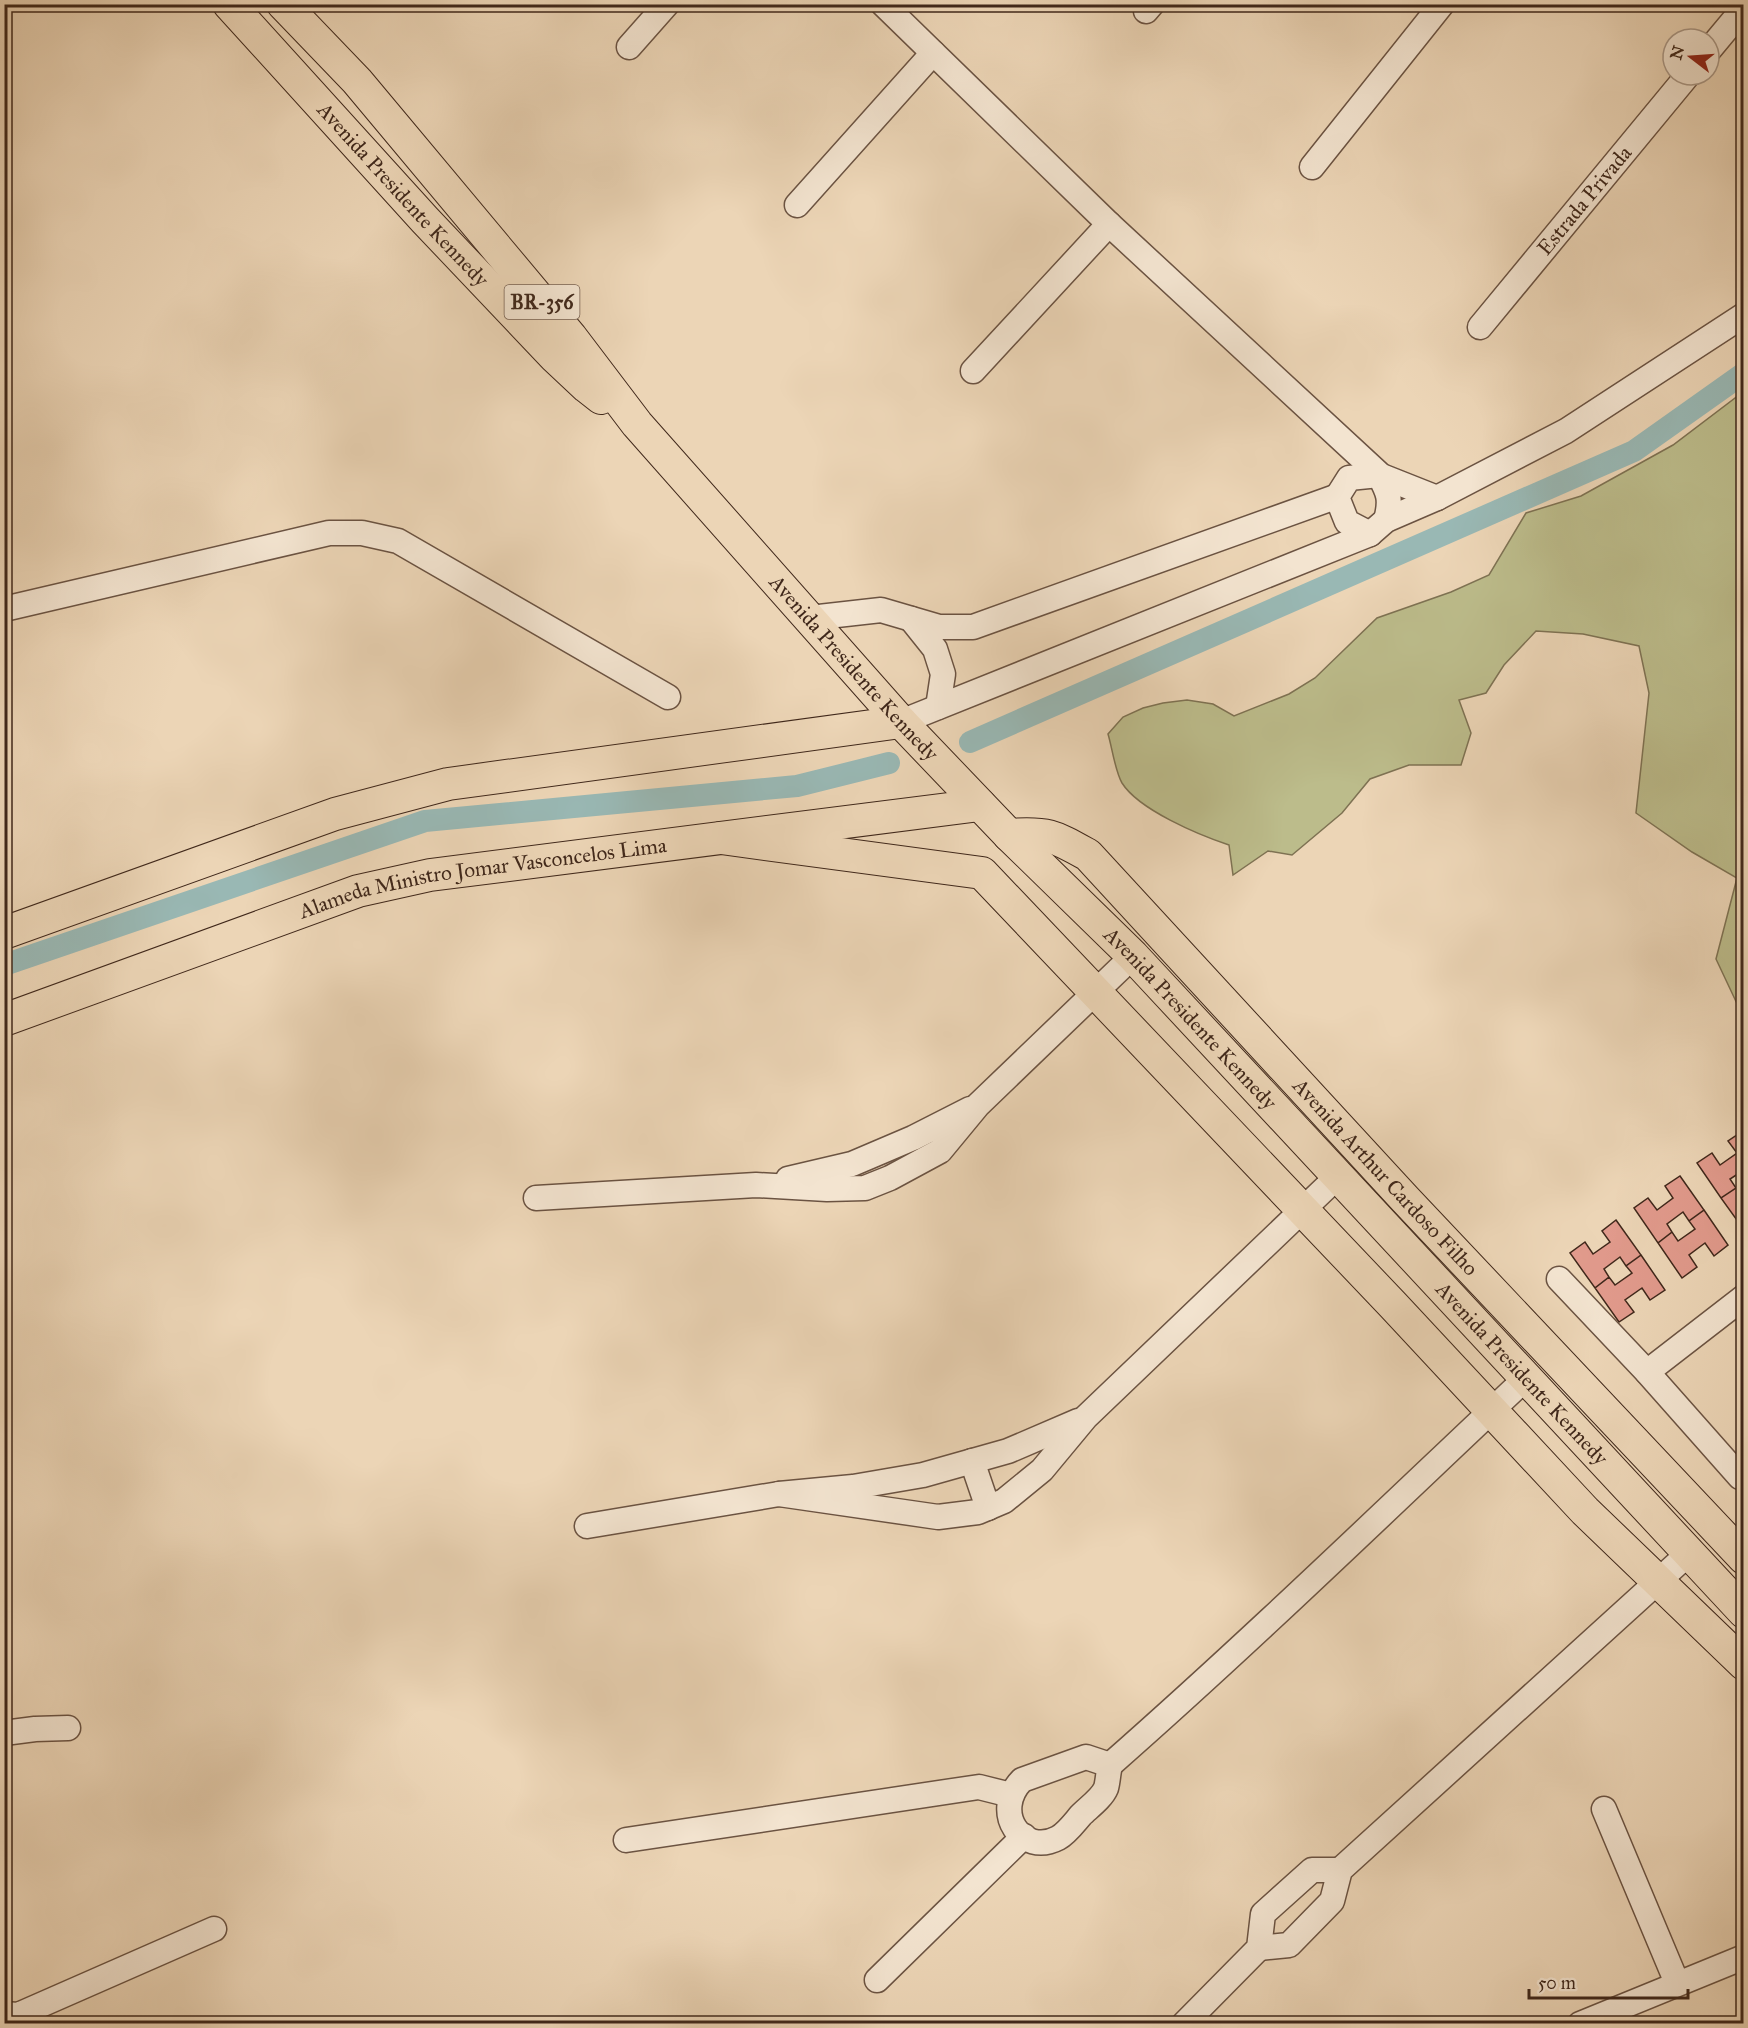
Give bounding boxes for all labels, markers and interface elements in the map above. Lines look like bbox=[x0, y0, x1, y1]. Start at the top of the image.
north arrow bbox=[1661, 27, 1721, 87]
text: N bbox=[1666, 43, 1688, 62]
street label: Avenida Presidente Kennedy bbox=[311, 96, 495, 293]
street label: Estrada Privada bbox=[1532, 140, 1637, 261]
road number: BR-356 bbox=[504, 285, 580, 319]
street label: Avenida Presidente Kennedy bbox=[763, 569, 945, 767]
street label: Alameda Ministro Jomar Vasconcelos Lima bbox=[295, 832, 668, 925]
street label: Avenida Presidente Kennedy bbox=[1097, 921, 1283, 1116]
street label: Avenida Arthur Cardoso Filho bbox=[1287, 1072, 1484, 1281]
street label: Avenida Presidente Kennedy bbox=[1430, 1276, 1614, 1472]
scale bar bbox=[1529, 1962, 1688, 2000]
text: 50 m bbox=[1538, 1972, 1576, 1994]

